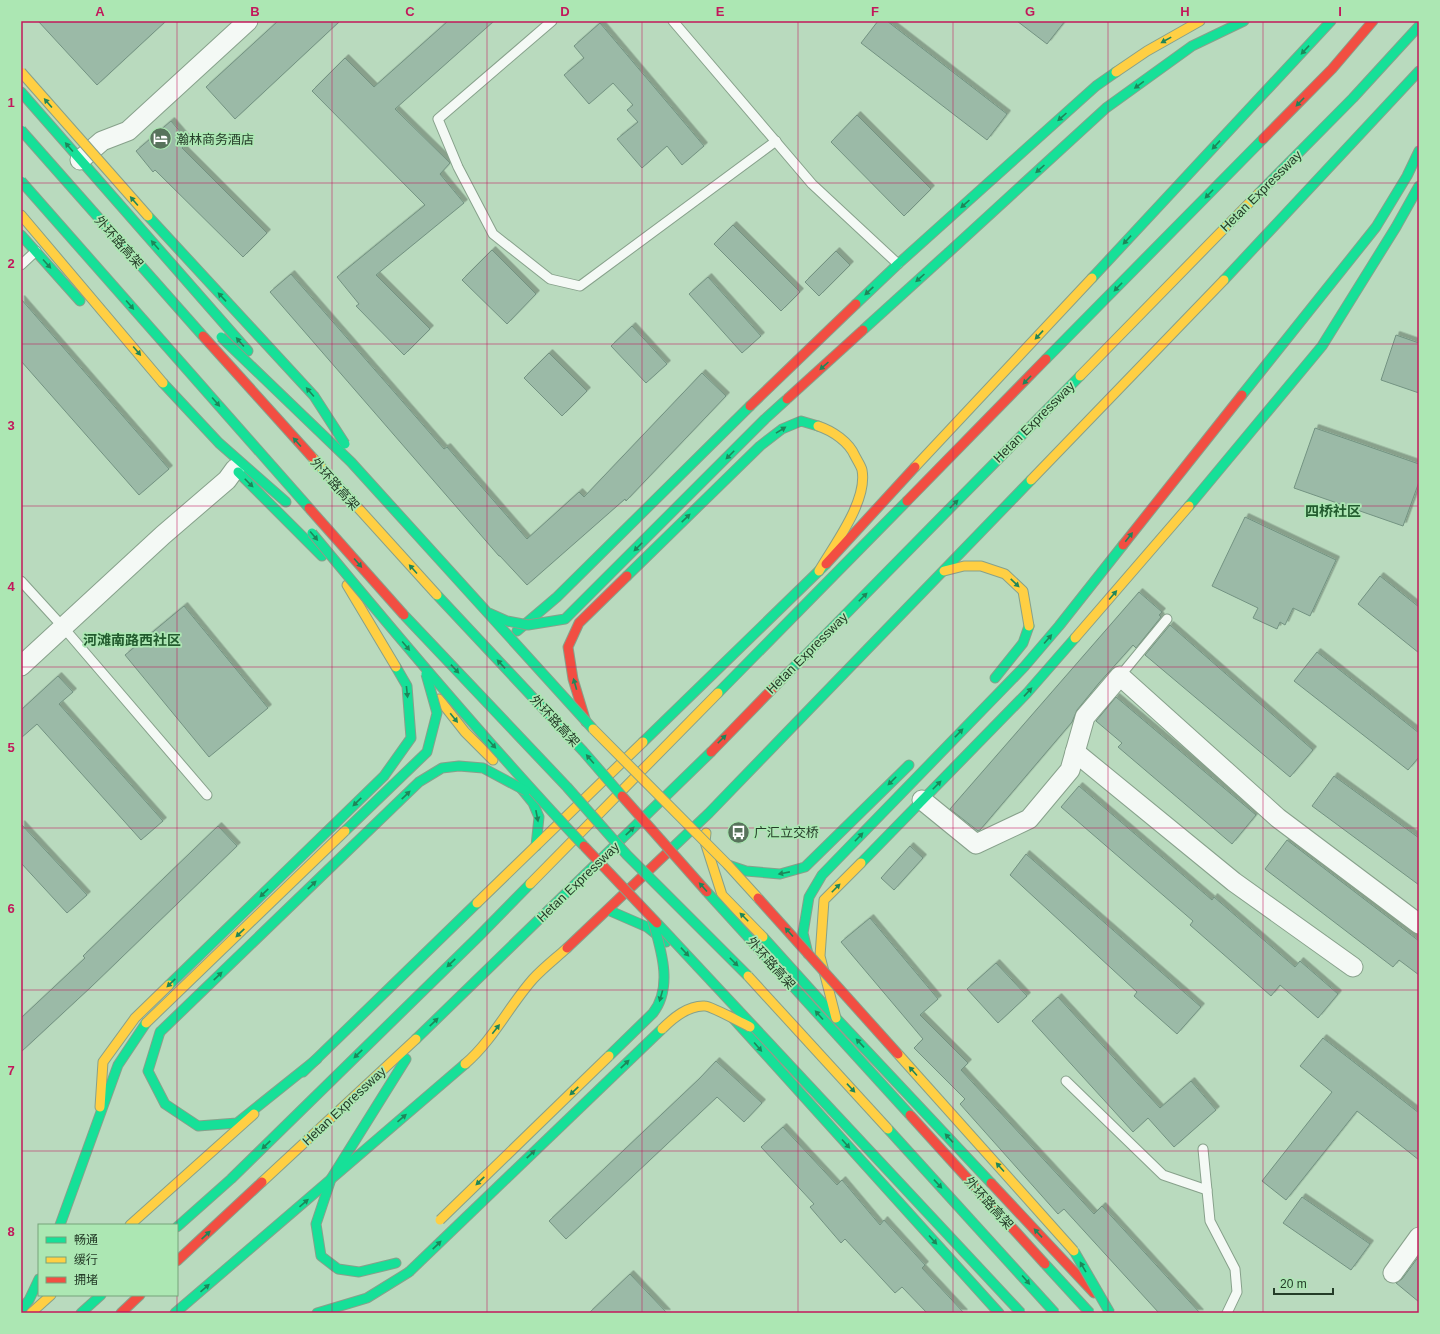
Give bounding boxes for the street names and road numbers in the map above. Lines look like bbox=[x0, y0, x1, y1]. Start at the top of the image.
street label: Hetan Expressway bbox=[1217, 147, 1305, 235]
street label: 外环路高架 bbox=[92, 213, 146, 271]
street label: Hetan Expressway bbox=[990, 378, 1078, 466]
street label: 外环路高架 bbox=[308, 455, 362, 513]
street label: Hetan Expressway bbox=[763, 609, 851, 697]
street label: 外环路高架 bbox=[527, 692, 583, 750]
street label: Hetan Expressway bbox=[534, 839, 623, 925]
street label: 外环路高架 bbox=[744, 934, 798, 992]
street label: Hetan Expressway bbox=[299, 1063, 389, 1148]
street label: 外环路高架 bbox=[962, 1174, 1016, 1232]

